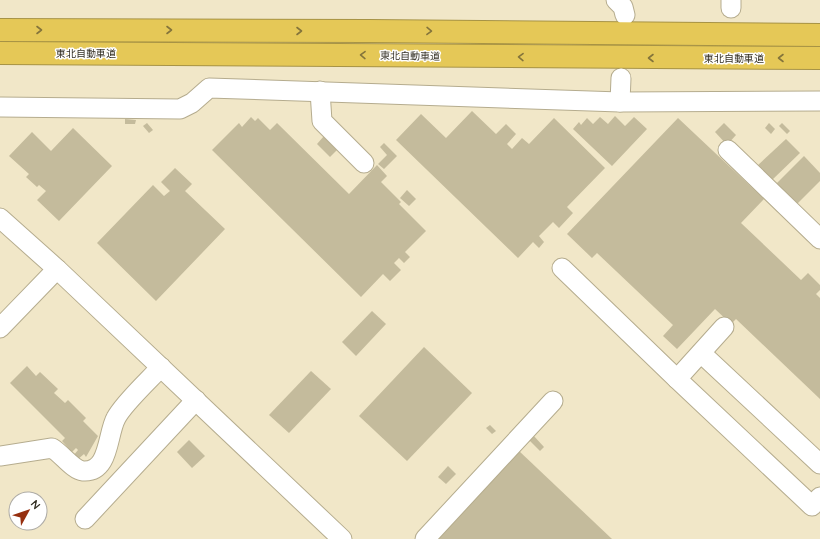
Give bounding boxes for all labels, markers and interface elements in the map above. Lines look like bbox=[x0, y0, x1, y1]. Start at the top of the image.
one-way arrow bbox=[36, 26, 42, 34]
one-way arrow bbox=[166, 26, 172, 34]
one-way arrow bbox=[296, 27, 302, 35]
one-way arrow bbox=[426, 27, 432, 36]
street label: 東北自動車道 bbox=[56, 47, 116, 60]
street label: 東北自動車道 bbox=[380, 49, 440, 63]
one-way arrow bbox=[360, 51, 366, 59]
street label: 東北自動車道 bbox=[704, 52, 764, 65]
one-way arrow bbox=[518, 53, 524, 61]
one-way arrow bbox=[648, 54, 654, 62]
one-way arrow bbox=[778, 54, 784, 62]
north arrow bbox=[8, 491, 48, 531]
text: N bbox=[28, 497, 44, 512]

